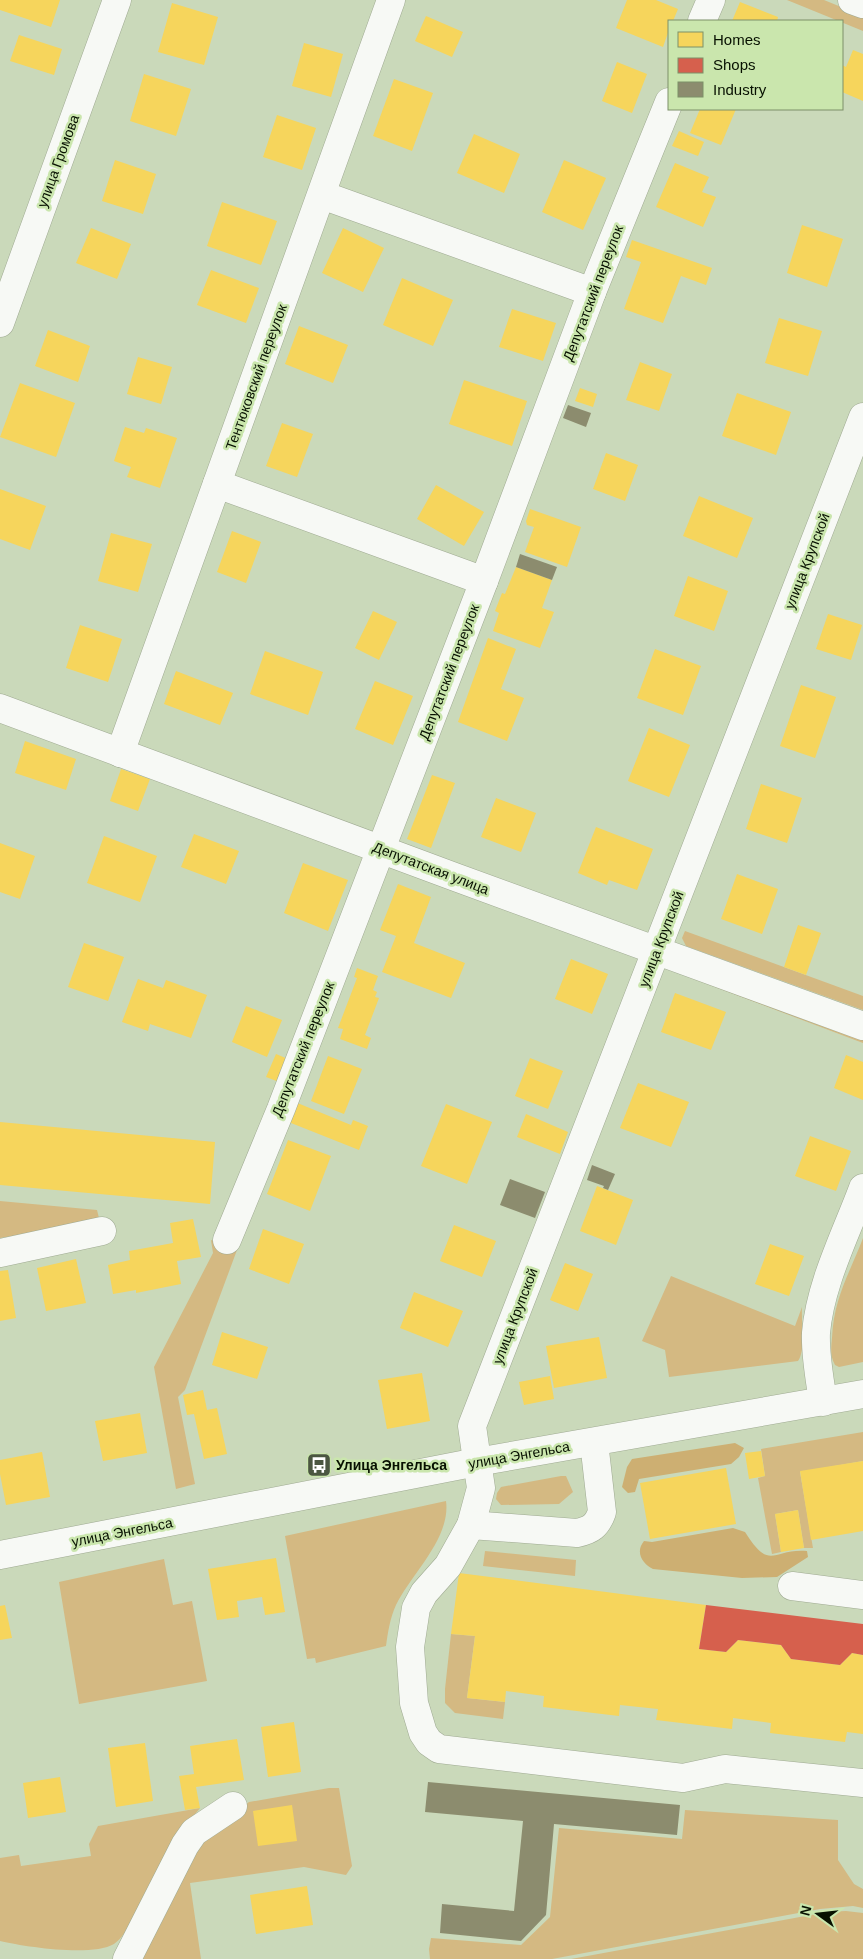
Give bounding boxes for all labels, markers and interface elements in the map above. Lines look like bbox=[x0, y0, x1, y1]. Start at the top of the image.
legend bbox=[668, 20, 843, 110]
text: Homes bbox=[713, 31, 761, 48]
text: Shops bbox=[713, 56, 756, 73]
text: Industry bbox=[713, 81, 767, 98]
street label: улица Громова bbox=[34, 112, 82, 209]
street label: Депутатский переулок bbox=[560, 222, 627, 363]
street label: Тентюковский переулок bbox=[222, 301, 290, 452]
street label: улица Крупской bbox=[781, 511, 833, 611]
street label: Депутатский переулок bbox=[416, 601, 483, 742]
street label: Депутатская улица bbox=[371, 838, 491, 898]
street label: улица Крупской bbox=[635, 889, 687, 989]
street label: Депутатский переулок bbox=[269, 978, 338, 1119]
street label: улица Крупской bbox=[489, 1266, 541, 1366]
street label: улица Энгельса bbox=[467, 1438, 571, 1472]
bus stop icon: Улица Энгельса bbox=[306, 1452, 332, 1478]
place label: Улица Энгельса bbox=[336, 1457, 447, 1473]
street label: улица Энгельса bbox=[70, 1514, 174, 1550]
north arrow bbox=[793, 1889, 843, 1939]
text: N bbox=[796, 1904, 814, 1918]

